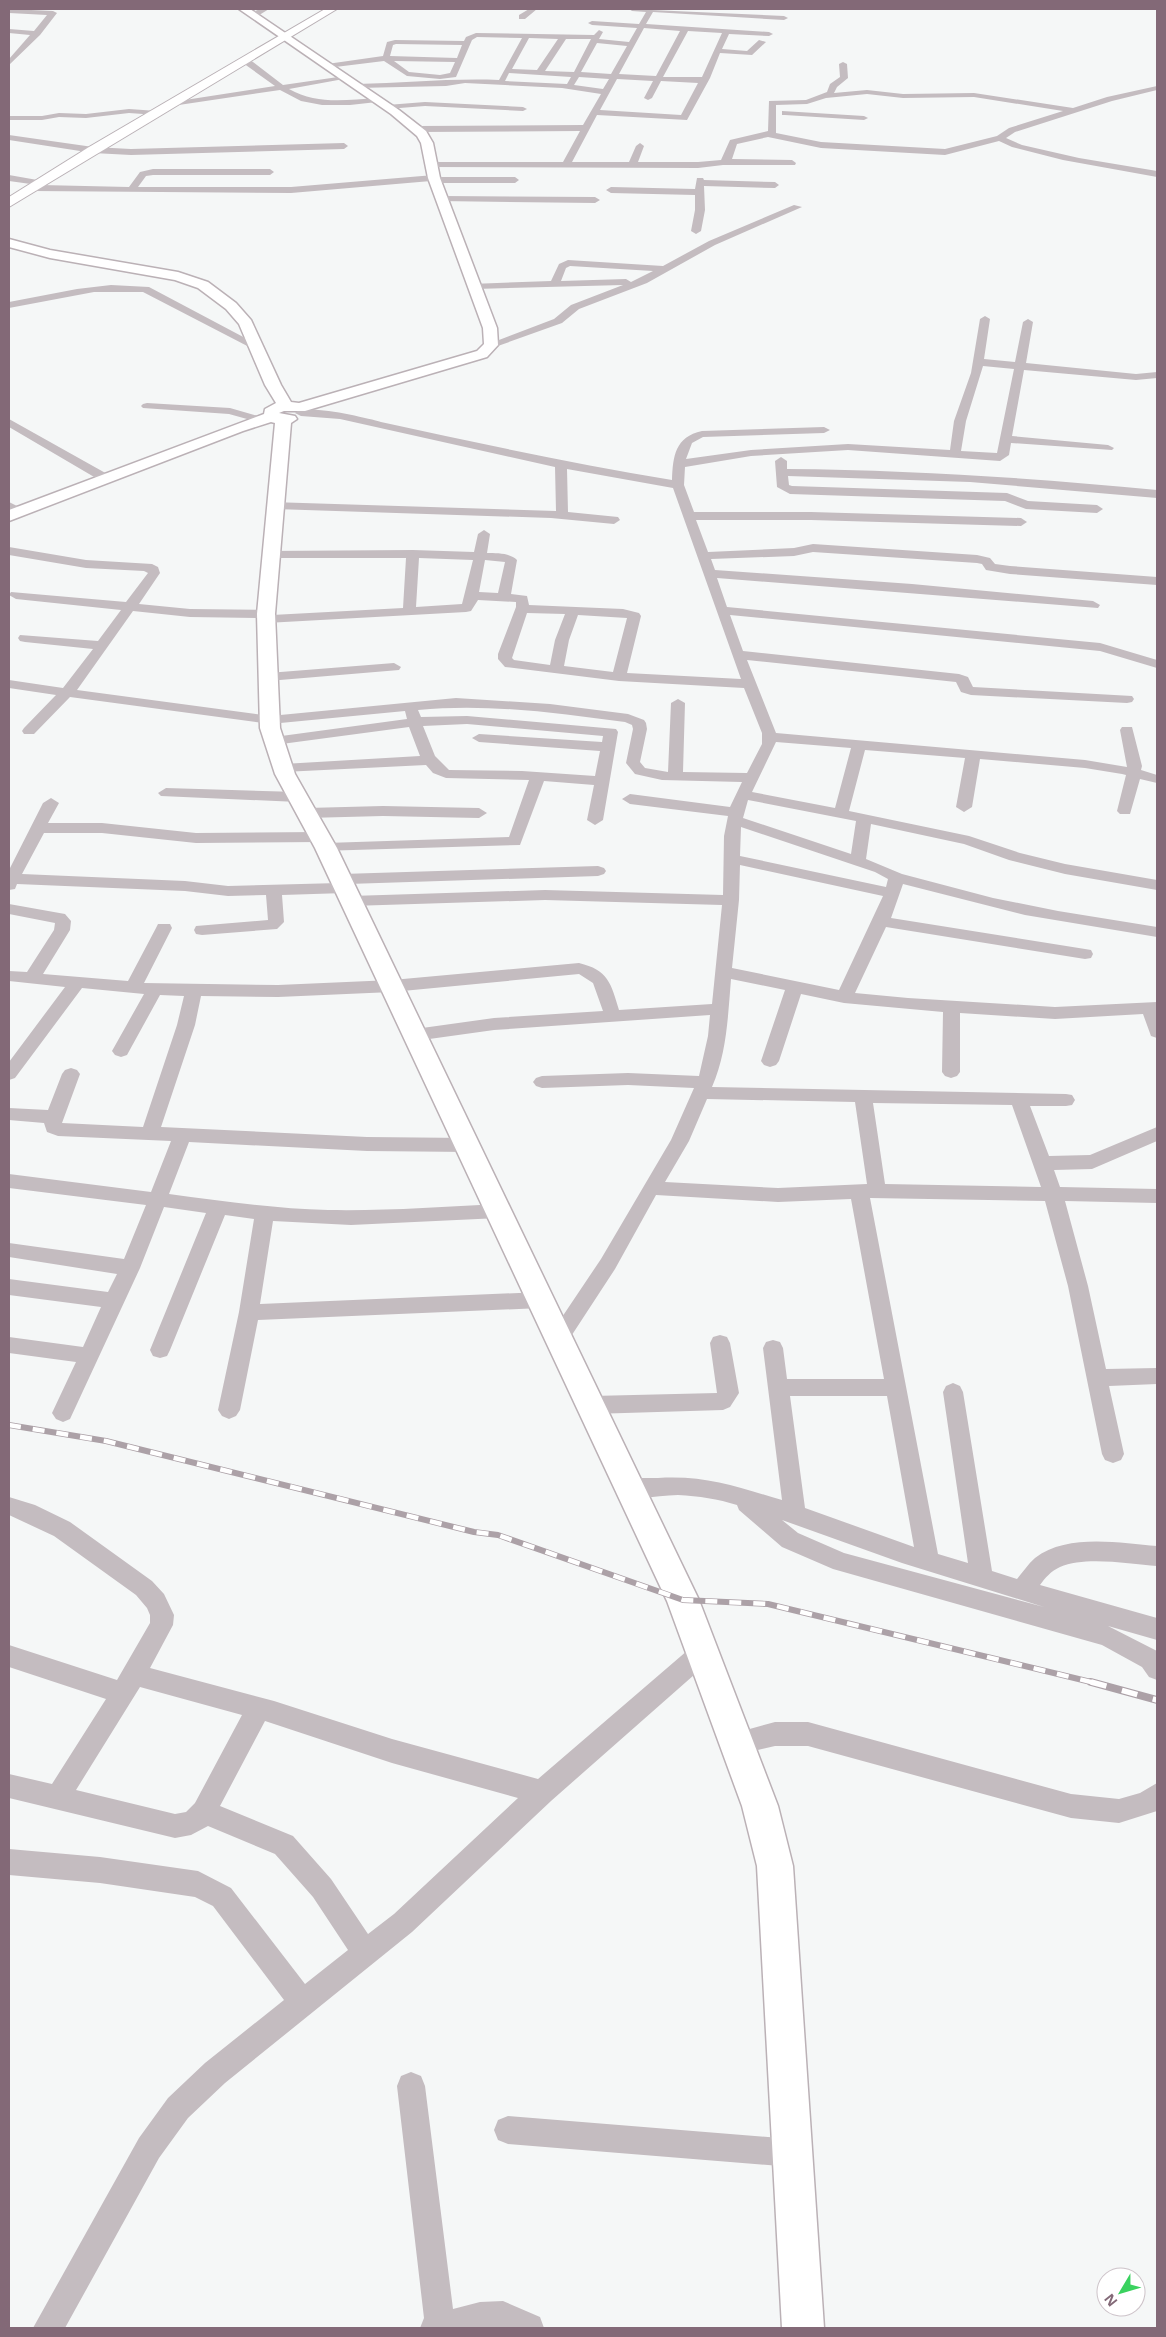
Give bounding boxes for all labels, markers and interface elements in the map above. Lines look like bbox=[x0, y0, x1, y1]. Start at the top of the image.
north arrow bbox=[1096, 2267, 1146, 2317]
text: N bbox=[1099, 2290, 1121, 2311]

